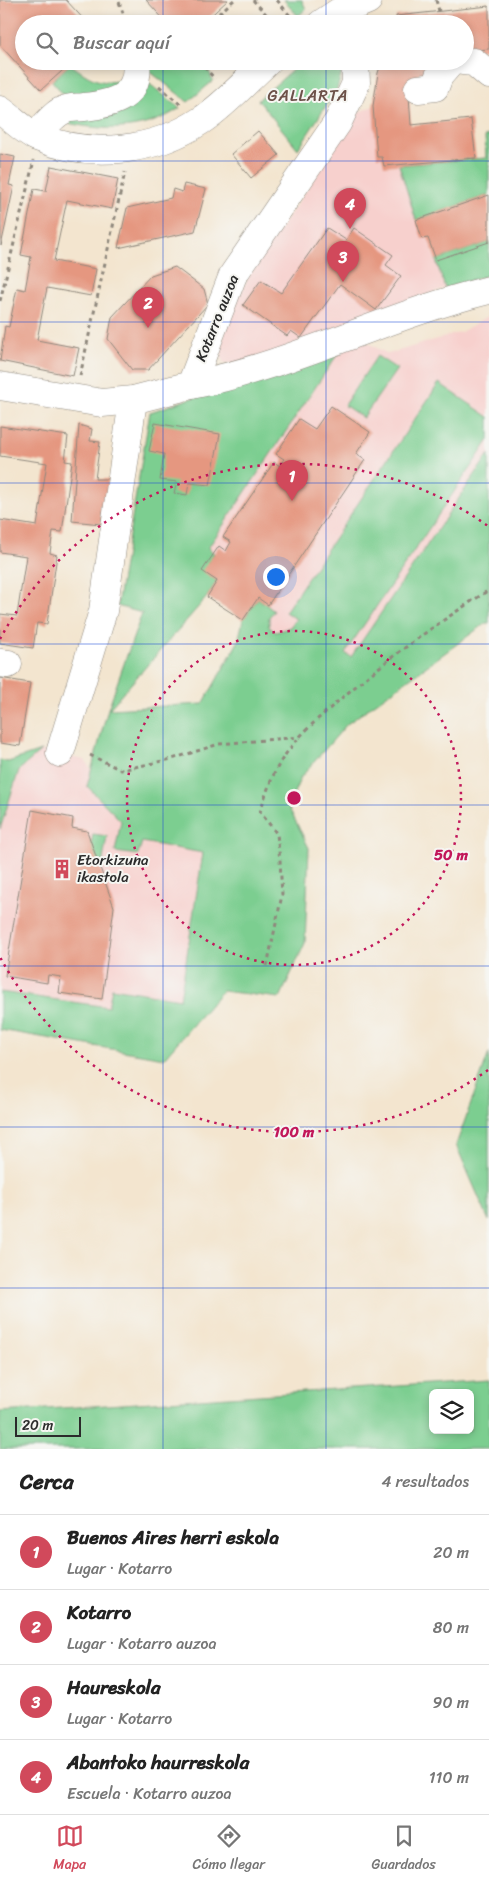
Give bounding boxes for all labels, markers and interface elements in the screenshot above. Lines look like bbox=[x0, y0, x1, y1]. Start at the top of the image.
search box bbox=[15, 15, 474, 70]
text: Buscar aquí bbox=[73, 26, 170, 59]
icon: search bbox=[33, 29, 61, 57]
district label: GALLARTA bbox=[268, 81, 348, 110]
pin: 4 bbox=[334, 188, 366, 229]
pin: 3 bbox=[327, 241, 359, 282]
street label: Kotarro auzoa bbox=[188, 270, 246, 366]
pin: 2 bbox=[132, 287, 164, 328]
pin: 1 bbox=[276, 460, 308, 501]
your location bbox=[263, 564, 289, 590]
centre of rings bbox=[285, 789, 303, 807]
text: 50 m bbox=[434, 842, 469, 868]
place label: Etorkizuna ikastola bbox=[77, 847, 149, 890]
building icon: Etorkizuna ikastola bbox=[51, 858, 73, 880]
text: 100 m bbox=[274, 1119, 315, 1145]
map controls bbox=[429, 1389, 474, 1434]
button: layers bbox=[429, 1389, 474, 1434]
text: 20 m bbox=[22, 1413, 53, 1438]
scale bar bbox=[15, 1414, 81, 1437]
text: Cerca bbox=[20, 1463, 74, 1501]
text: 4 resultados bbox=[381, 1467, 469, 1496]
text: Buenos Aires herri eskola bbox=[67, 1521, 279, 1554]
text: 1 bbox=[33, 1538, 39, 1567]
text: 20 m bbox=[433, 1538, 469, 1567]
text: Lugar · Kotarro bbox=[67, 1554, 172, 1583]
text: Kotarro bbox=[67, 1596, 131, 1629]
text: 2 bbox=[31, 1613, 41, 1642]
text: 80 m bbox=[433, 1613, 469, 1642]
text: Lugar · Kotarro auzoa bbox=[67, 1629, 217, 1658]
text: Haureskola bbox=[67, 1671, 161, 1704]
text: 3 bbox=[32, 1688, 40, 1717]
text: 90 m bbox=[433, 1688, 469, 1717]
text: Lugar · Kotarro bbox=[67, 1704, 172, 1733]
text: Abantoko haurreskola bbox=[67, 1746, 249, 1779]
text: 4 bbox=[31, 1763, 41, 1792]
text: 110 m bbox=[429, 1763, 469, 1792]
text: Escuela · Kotarro auzoa bbox=[67, 1779, 231, 1808]
tab: Mapa bbox=[53, 1822, 86, 1877]
tab: Cómo llegar bbox=[193, 1822, 265, 1877]
tab: Guardados bbox=[371, 1822, 436, 1877]

